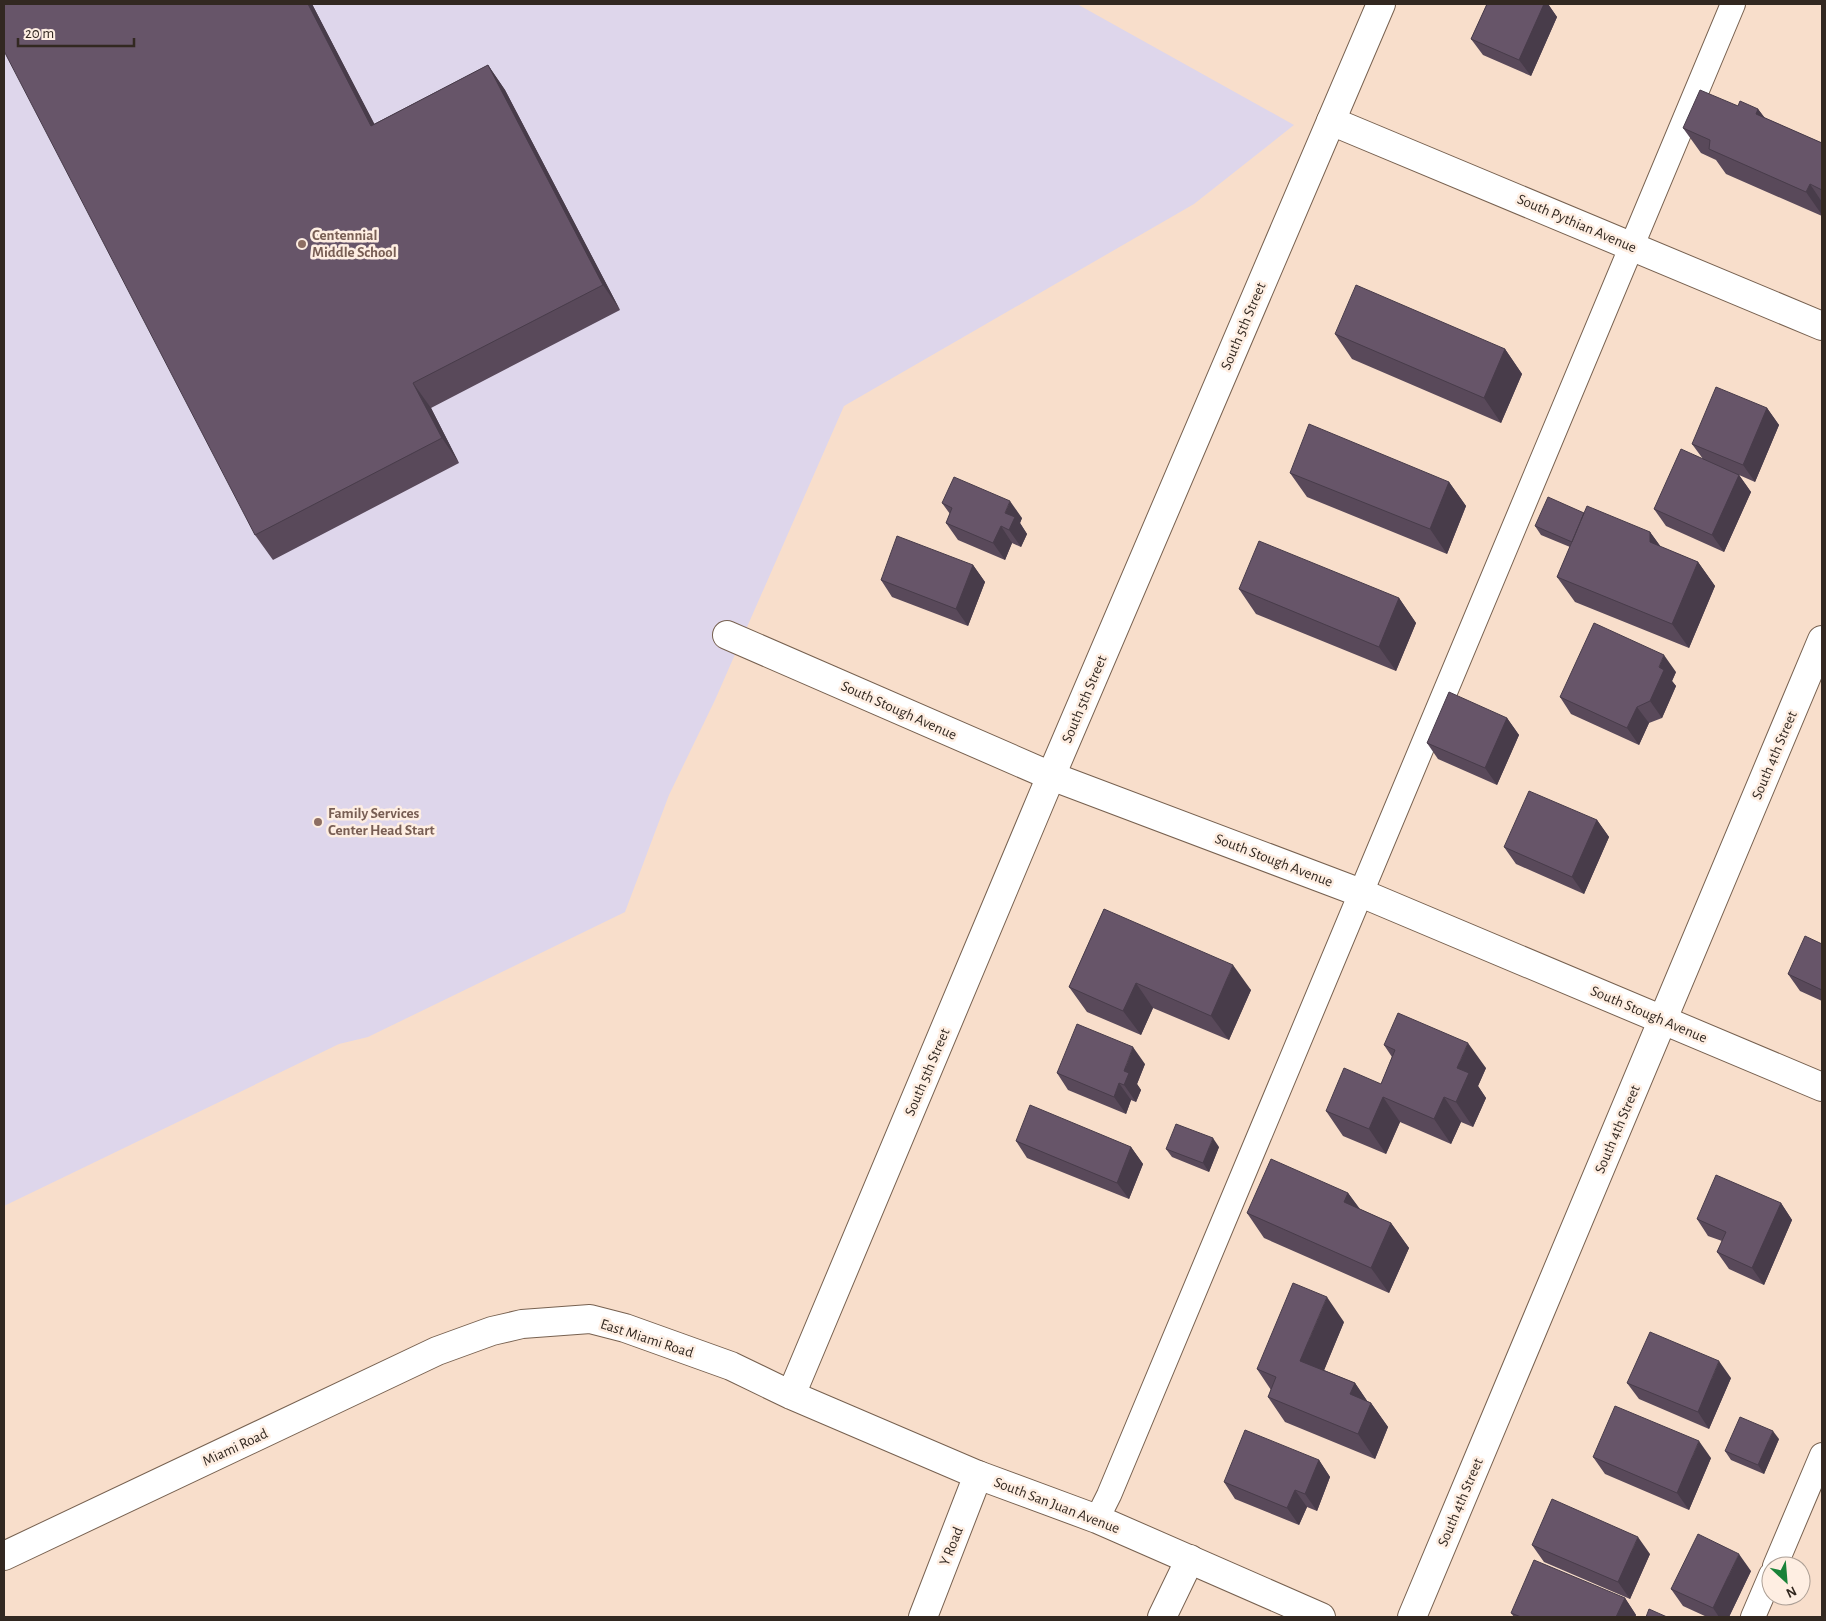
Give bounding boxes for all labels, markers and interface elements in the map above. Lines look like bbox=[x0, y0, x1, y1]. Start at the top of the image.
scale bar bbox=[18, 15, 134, 47]
text: 20 m bbox=[25, 26, 54, 41]
street label: South Pythian Avenue bbox=[1515, 192, 1639, 255]
place label: Centennial Middle School bbox=[312, 228, 397, 260]
marker: Centennial Middle School bbox=[296, 238, 308, 250]
street label: South 5th Street bbox=[1218, 280, 1269, 372]
street label: South 5th Street bbox=[1059, 653, 1110, 745]
street label: South Stough Avenue bbox=[839, 678, 959, 743]
street label: South 4th Street bbox=[1749, 709, 1800, 802]
place label: Family Services Center Head Start bbox=[328, 806, 435, 838]
marker: Family Services Center Head Start bbox=[312, 816, 324, 828]
street label: South Stough Avenue bbox=[1213, 831, 1335, 890]
street label: South Stough Avenue bbox=[1588, 983, 1709, 1046]
street label: South 5th Street bbox=[902, 1026, 953, 1118]
street label: South 4th Street bbox=[1592, 1083, 1643, 1176]
street label: East Miami Road bbox=[598, 1316, 695, 1361]
street label: Miami Road bbox=[200, 1426, 270, 1469]
street label: South 4th Street bbox=[1435, 1456, 1486, 1549]
street label: South San Juan Avenue bbox=[992, 1475, 1122, 1536]
street label: Y Road bbox=[937, 1525, 966, 1568]
north arrow bbox=[1761, 1556, 1811, 1606]
text: N bbox=[1784, 1583, 1799, 1600]

